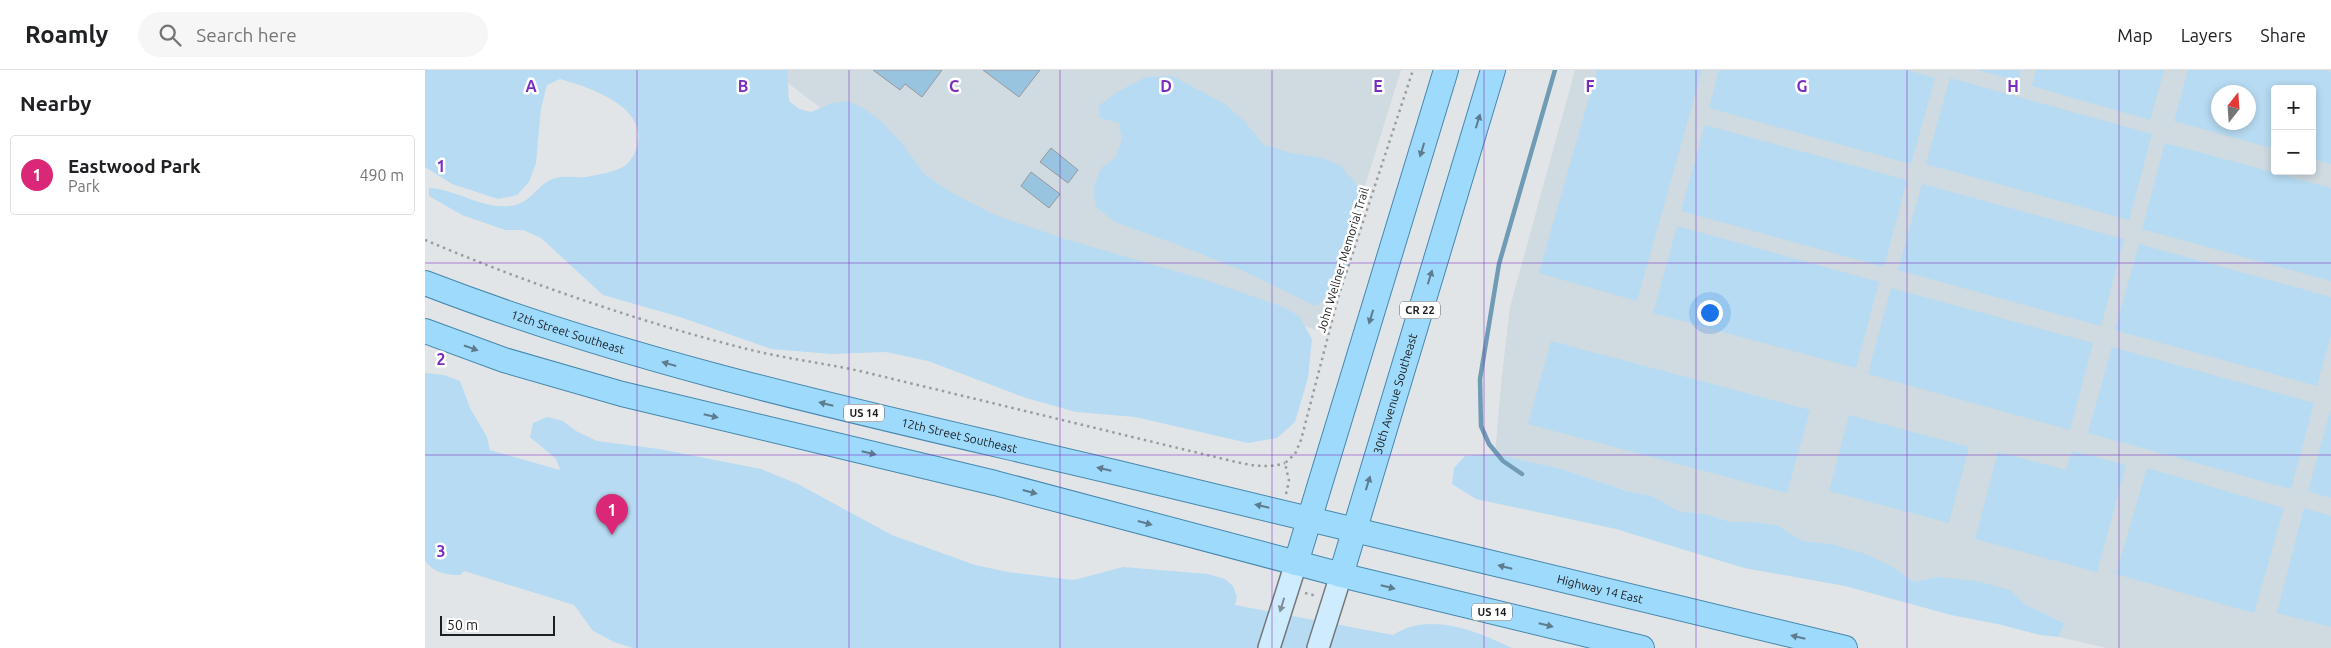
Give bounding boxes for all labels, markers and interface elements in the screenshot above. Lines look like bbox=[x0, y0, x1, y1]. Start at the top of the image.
search box bbox=[138, 12, 488, 57]
text: Roamly bbox=[25, 21, 108, 48]
icon: search bbox=[156, 21, 184, 49]
text: Search here bbox=[196, 24, 297, 46]
text: Map bbox=[2117, 25, 2153, 45]
text: Layers bbox=[2181, 25, 2232, 45]
text: Share bbox=[2260, 25, 2306, 45]
text: A bbox=[525, 77, 537, 95]
text: B bbox=[738, 77, 748, 95]
text: C bbox=[949, 77, 959, 95]
text: D bbox=[1160, 77, 1172, 95]
text: E bbox=[1373, 77, 1383, 95]
text: F bbox=[1586, 77, 1595, 95]
text: G bbox=[1796, 77, 1808, 95]
text: H bbox=[2007, 77, 2019, 95]
north arrow bbox=[2211, 85, 2256, 130]
map controls bbox=[2271, 85, 2316, 175]
button: + bbox=[2271, 85, 2316, 130]
text: Nearby bbox=[20, 91, 91, 115]
one-way arrow bbox=[1474, 114, 1482, 129]
button: − bbox=[2271, 130, 2316, 175]
one-way arrow bbox=[1417, 143, 1425, 158]
text: Eastwood Park bbox=[68, 155, 201, 177]
text: 1 bbox=[436, 157, 446, 175]
text: 1 bbox=[32, 166, 42, 184]
text: 490 m bbox=[359, 166, 404, 184]
text: Park bbox=[68, 177, 100, 195]
street label: John Wellner Memorial Trail bbox=[1314, 186, 1371, 334]
one-way arrow bbox=[1427, 269, 1434, 284]
your location bbox=[1697, 300, 1723, 326]
road number: CR 22 bbox=[1400, 302, 1440, 318]
street label: 12th Street Southeast bbox=[509, 308, 627, 356]
one-way arrow bbox=[1367, 309, 1375, 324]
street label: 30th Avenue Southeast bbox=[1371, 332, 1419, 456]
one-way arrow bbox=[463, 345, 478, 352]
text: 2 bbox=[436, 350, 446, 368]
one-way arrow bbox=[661, 359, 676, 367]
one-way arrow bbox=[819, 400, 834, 408]
road number: US 14 bbox=[844, 404, 884, 422]
one-way arrow bbox=[704, 412, 719, 420]
street label: 12th Street Southeast bbox=[900, 415, 1019, 455]
one-way arrow bbox=[862, 449, 877, 457]
one-way arrow bbox=[1096, 465, 1111, 473]
one-way arrow bbox=[1364, 475, 1372, 490]
one-way arrow bbox=[1022, 489, 1037, 497]
pin: 1 bbox=[596, 494, 628, 535]
one-way arrow bbox=[1254, 502, 1270, 510]
one-way arrow bbox=[1138, 519, 1153, 527]
text: 3 bbox=[436, 542, 446, 560]
one-way arrow bbox=[1497, 563, 1512, 571]
street label: Highway 14 East bbox=[1556, 572, 1645, 606]
one-way arrow bbox=[1381, 583, 1396, 591]
one-way arrow bbox=[1278, 598, 1286, 613]
road number: US 14 bbox=[1472, 604, 1512, 620]
scale bar bbox=[440, 613, 555, 636]
text: 50 m bbox=[447, 617, 478, 633]
one-way arrow bbox=[1539, 621, 1554, 629]
one-way arrow bbox=[1790, 633, 1805, 641]

